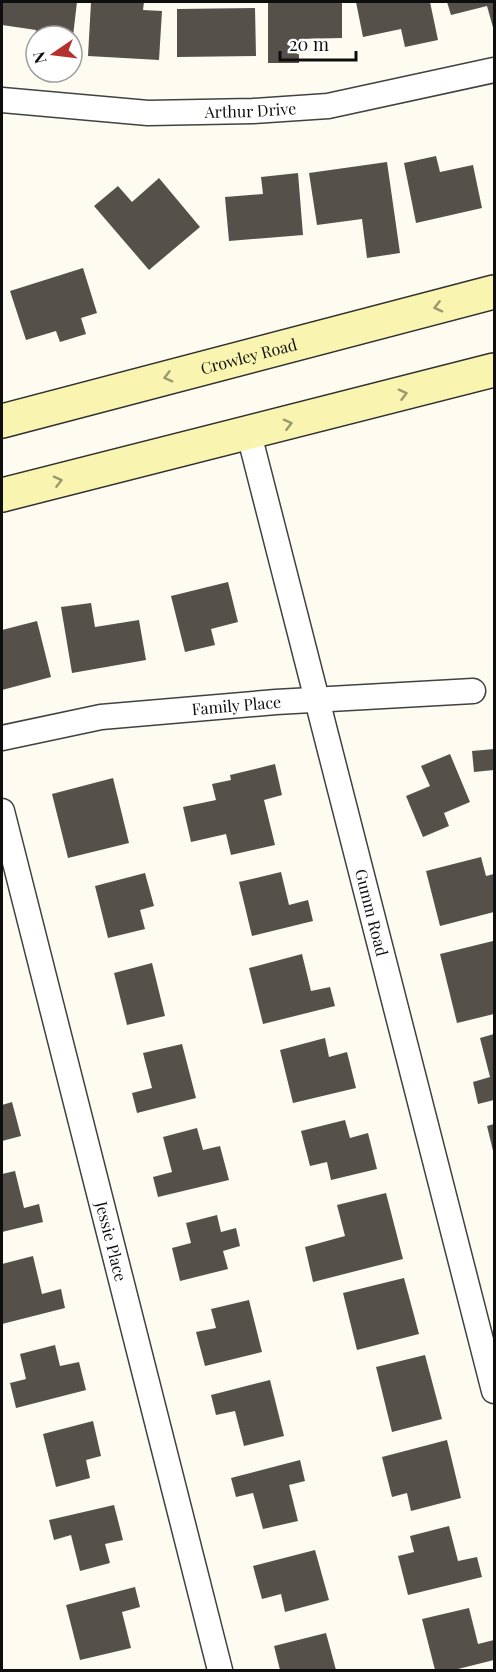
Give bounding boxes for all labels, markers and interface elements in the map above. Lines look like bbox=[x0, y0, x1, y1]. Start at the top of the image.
north arrow bbox=[24, 24, 84, 84]
scale bar bbox=[280, 24, 356, 62]
text: 20 m bbox=[289, 32, 329, 56]
text: N bbox=[27, 49, 51, 66]
street label: Arthur Drive bbox=[203, 97, 297, 122]
one-way arrow bbox=[433, 299, 443, 312]
street label: Crowley Road bbox=[198, 333, 299, 379]
one-way arrow bbox=[163, 369, 173, 382]
one-way arrow bbox=[398, 389, 408, 402]
one-way arrow bbox=[283, 418, 293, 431]
one-way arrow bbox=[53, 475, 63, 488]
street label: Family Place bbox=[191, 691, 282, 719]
street label: Gumm Road bbox=[351, 867, 393, 958]
street label: Jessie Place bbox=[91, 1198, 132, 1283]

